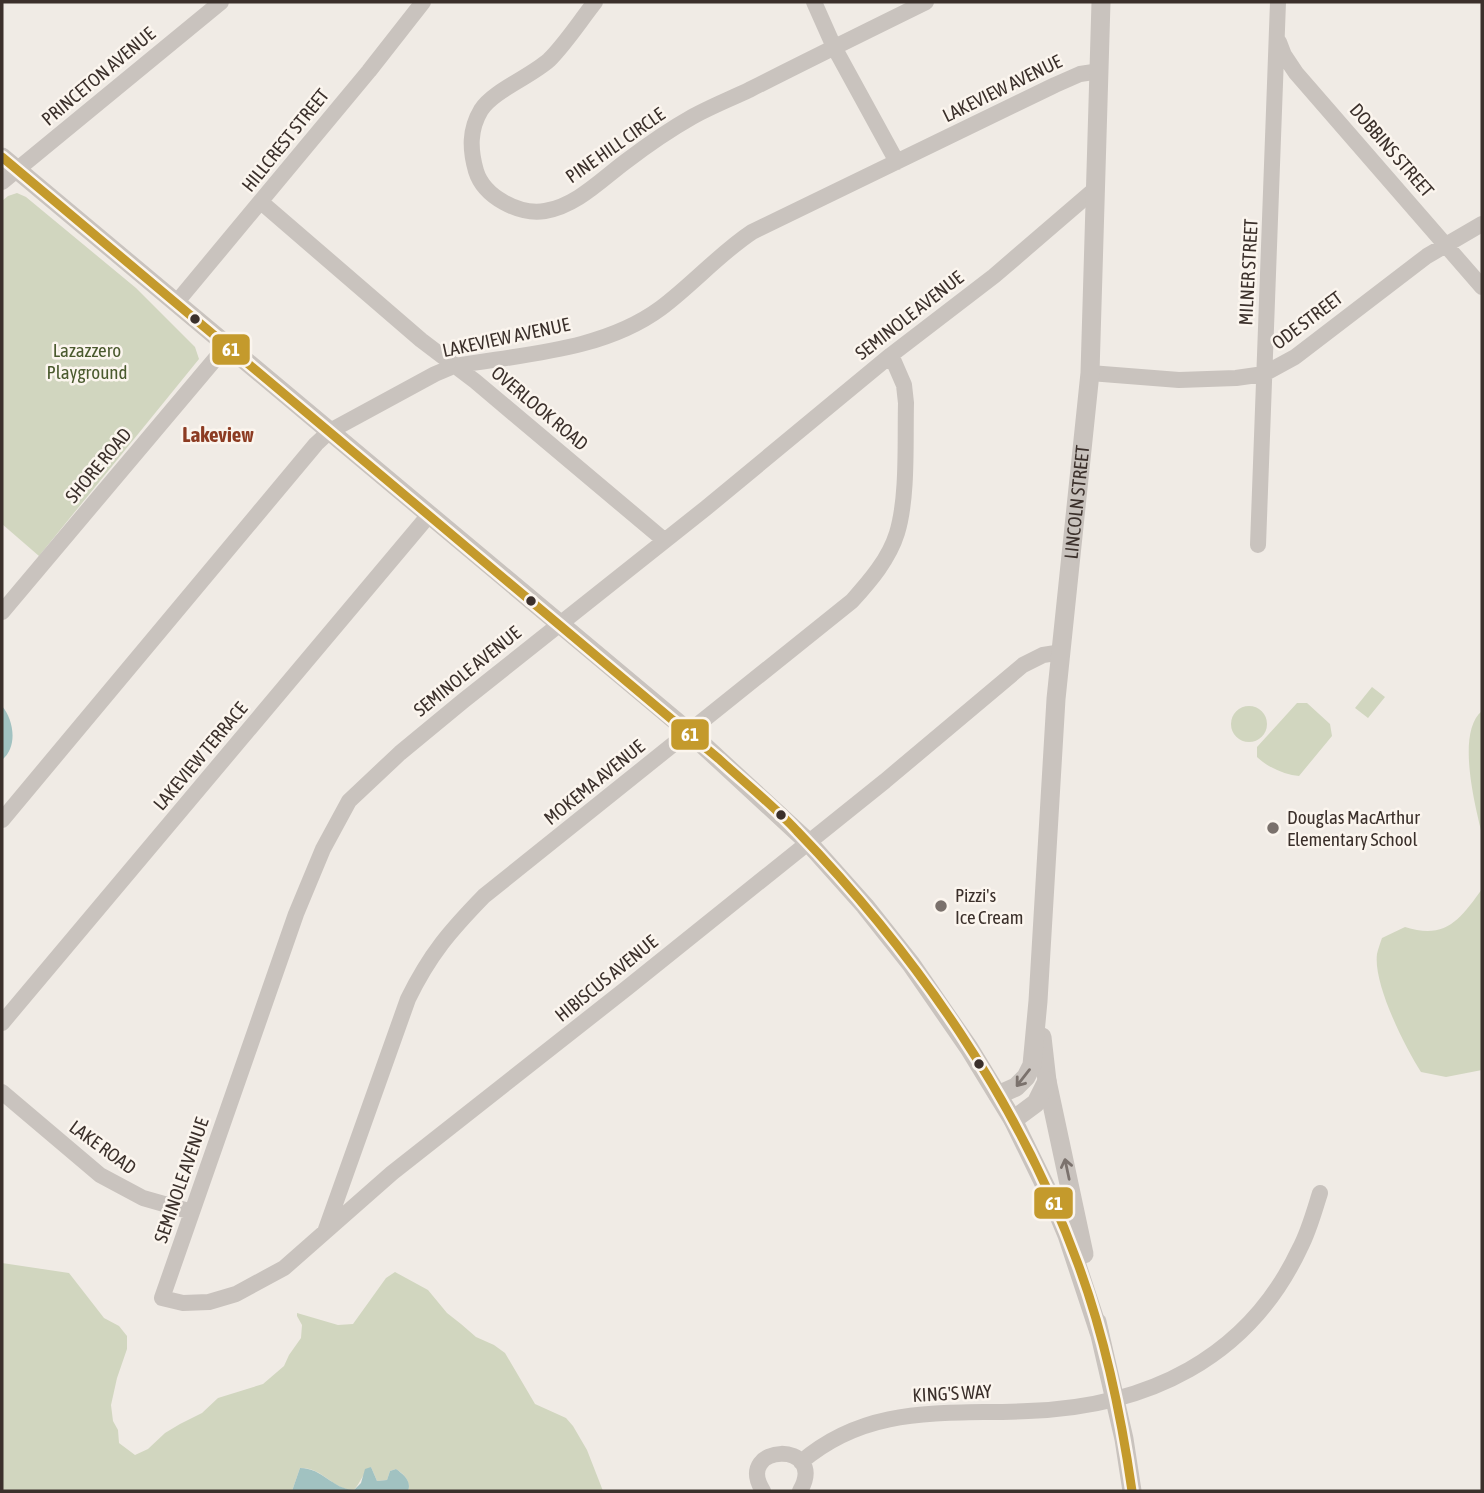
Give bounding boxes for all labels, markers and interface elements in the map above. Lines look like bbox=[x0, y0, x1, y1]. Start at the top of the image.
street label: PRINCETON AVENUE bbox=[37, 22, 159, 130]
street label: LAKEVIEW AVENUE bbox=[939, 50, 1065, 126]
street label: HILLCREST STREET bbox=[237, 84, 333, 196]
street label: DOBBINS STREET bbox=[1345, 99, 1439, 202]
street label: PINE HILL CIRCLE bbox=[561, 103, 669, 187]
street label: MILNER STREET bbox=[1234, 217, 1262, 326]
street label: SEMINOLE AVENUE bbox=[851, 266, 967, 364]
street label: ODE STREET bbox=[1267, 286, 1347, 354]
unlabelled marker bbox=[188, 312, 202, 326]
street label: LAKEVIEW AVENUE bbox=[440, 313, 572, 361]
line badge: 61 bbox=[211, 333, 251, 366]
text: 61 bbox=[222, 338, 240, 360]
park label: Lazazzero Playground bbox=[46, 339, 128, 383]
street label: OVERLOOK ROAD bbox=[487, 361, 593, 455]
district label: Lakeview bbox=[182, 422, 254, 446]
street label: SHORE ROAD bbox=[60, 423, 136, 507]
street label: LINCOLN STREET bbox=[1060, 443, 1093, 560]
unlabelled marker bbox=[524, 594, 538, 608]
street label: SEMINOLE AVENUE bbox=[409, 621, 525, 721]
street label: LAKEVIEW TERRACE bbox=[148, 698, 252, 814]
line badge: 61 bbox=[670, 718, 710, 751]
text: 61 bbox=[681, 723, 699, 745]
street label: MOKEMA AVENUE bbox=[539, 735, 649, 829]
place label: Douglas MacArthur Elementary School bbox=[1287, 806, 1420, 850]
unlabelled marker bbox=[774, 808, 788, 822]
marker: Douglas MacArthur Elementary School bbox=[1265, 820, 1281, 836]
place label: Pizzi's Ice Cream bbox=[955, 884, 1023, 928]
marker: Pizzi's Ice Cream bbox=[933, 898, 949, 914]
street label: HIBISCUS AVENUE bbox=[551, 930, 661, 1026]
unlabelled marker bbox=[972, 1057, 986, 1071]
one-way arrow bbox=[1015, 1068, 1030, 1086]
street label: LAKE ROAD bbox=[65, 1115, 141, 1179]
street label: SEMINOLE AVENUE bbox=[149, 1115, 213, 1245]
one-way arrow bbox=[1059, 1158, 1073, 1181]
line badge: 61 bbox=[1033, 1186, 1074, 1220]
text: 61 bbox=[1045, 1192, 1063, 1214]
street label: KING'S WAY bbox=[912, 1380, 993, 1406]

